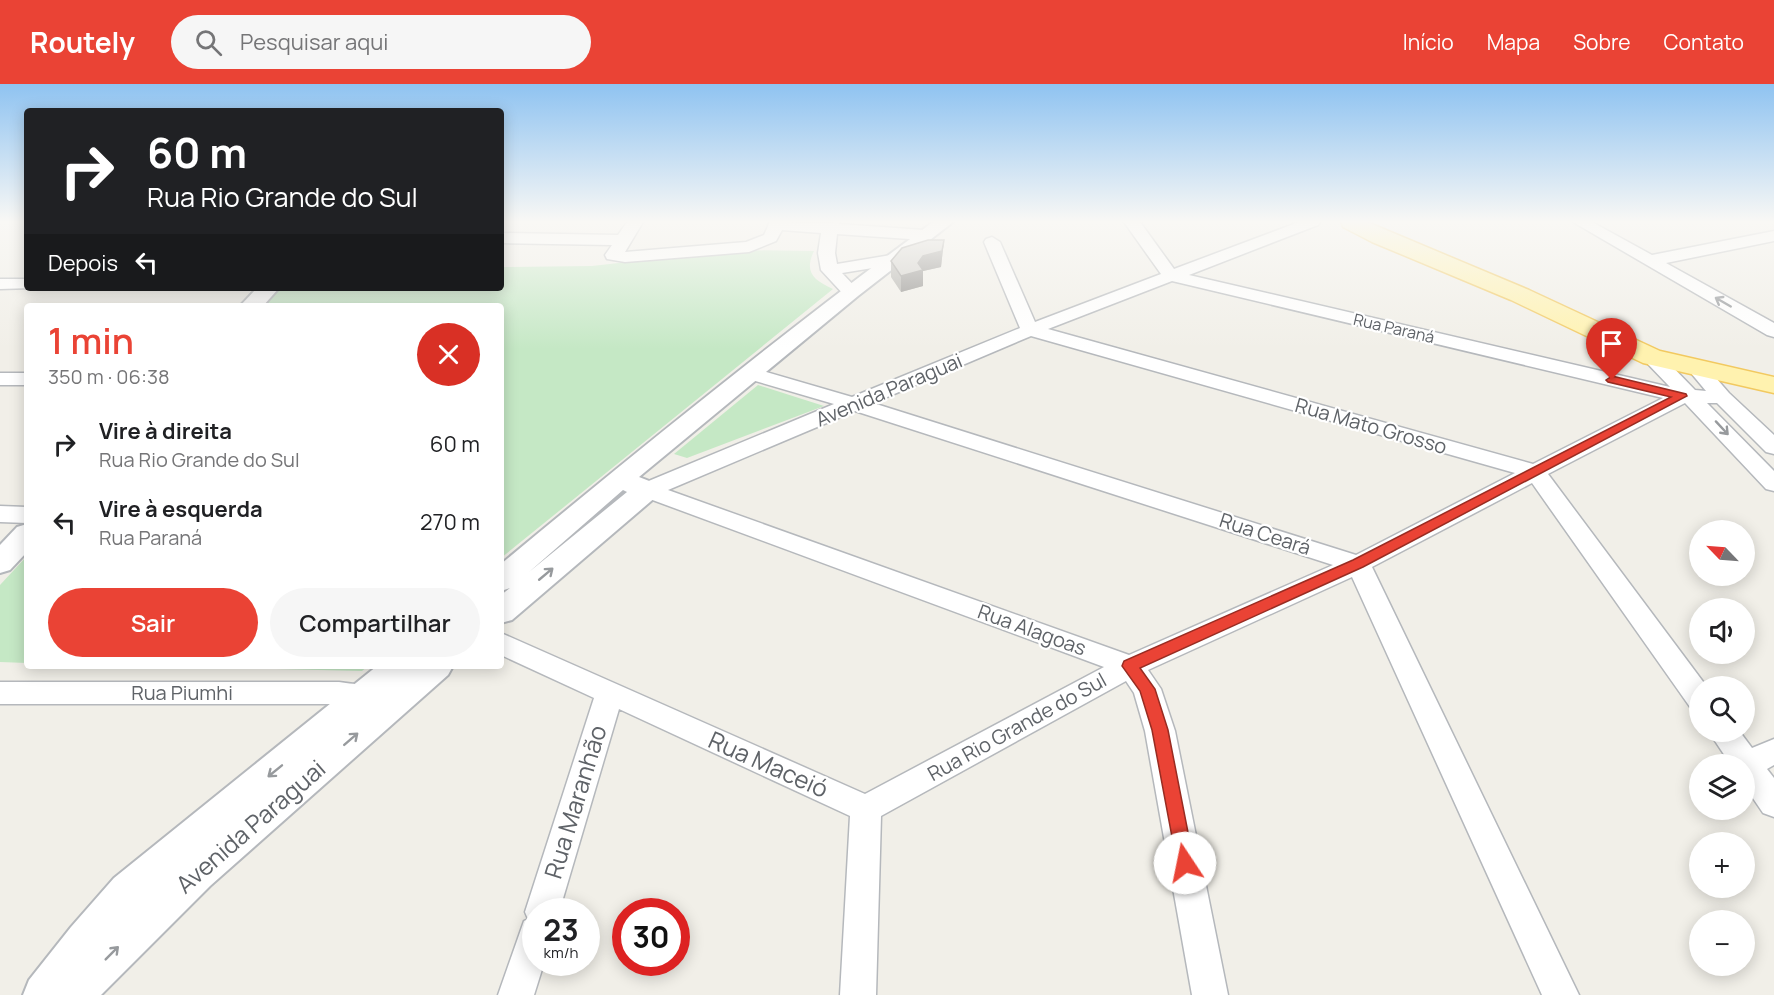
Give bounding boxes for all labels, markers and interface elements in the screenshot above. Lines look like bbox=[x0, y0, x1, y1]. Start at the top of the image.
search box bbox=[171, 15, 591, 69]
text: Routely bbox=[30, 23, 135, 61]
icon: search bbox=[192, 26, 225, 59]
text: Pesquisar aqui bbox=[240, 27, 388, 57]
text: Início bbox=[1403, 28, 1454, 56]
text: Mapa bbox=[1487, 28, 1540, 56]
text: Sobre bbox=[1573, 28, 1631, 56]
text: Contato bbox=[1664, 28, 1744, 56]
text: 60 m bbox=[147, 123, 247, 181]
icon: right bbox=[48, 132, 126, 210]
text: Rua Rio Grande do Sul bbox=[147, 178, 418, 215]
icon: left bbox=[130, 246, 163, 279]
text: Depois bbox=[48, 248, 118, 278]
one-way arrow bbox=[1715, 296, 1732, 308]
street label: Rua Paraná bbox=[1351, 308, 1437, 348]
text: 1 min bbox=[48, 316, 134, 365]
pin bbox=[1586, 318, 1637, 380]
button: close bbox=[417, 323, 480, 386]
icon: arrive bbox=[1595, 327, 1628, 360]
street label: Avenida Paraguai bbox=[811, 347, 966, 433]
text: 350 m · 06:38 bbox=[48, 363, 170, 390]
street label: Rua Mato Grosso bbox=[1292, 391, 1450, 460]
text: Vire à direita bbox=[99, 416, 232, 446]
one-way arrow bbox=[1715, 421, 1729, 436]
icon: right bbox=[48, 428, 81, 461]
text: 60 m bbox=[430, 429, 480, 459]
text: Rua Rio Grande do Sul bbox=[99, 446, 300, 473]
text: Vire à esquerda bbox=[99, 494, 263, 524]
icon: left bbox=[48, 506, 81, 539]
street label: Rua Ceará bbox=[1216, 506, 1314, 561]
text: 270 m bbox=[420, 507, 480, 537]
north arrow bbox=[1689, 520, 1755, 586]
map controls bbox=[1689, 520, 1755, 976]
text: Rua Paraná bbox=[99, 524, 202, 551]
one-way arrow bbox=[538, 567, 553, 581]
button: Sair bbox=[48, 588, 258, 657]
button: Compartilhar bbox=[270, 588, 480, 657]
street label: Rua Alagoas bbox=[974, 597, 1090, 662]
button: sound bbox=[1689, 598, 1755, 664]
street label: Rua Rio Grande do Sul bbox=[922, 666, 1111, 787]
button: search bbox=[1689, 676, 1755, 742]
street label: Rua Piumhi bbox=[131, 679, 233, 706]
street label: Rua Maranhão bbox=[536, 721, 614, 882]
street label: Rua Maceió bbox=[704, 723, 834, 805]
one-way arrow bbox=[343, 732, 358, 746]
street label: Avenida Paraguai bbox=[168, 752, 332, 900]
button: layers bbox=[1689, 754, 1755, 820]
one-way arrow bbox=[267, 764, 283, 777]
position arrow bbox=[1153, 831, 1217, 895]
button: + bbox=[1689, 832, 1755, 898]
speed limit sign: 30 bbox=[612, 898, 690, 976]
text: 23 bbox=[543, 909, 579, 950]
button: − bbox=[1689, 910, 1755, 976]
text: km/h bbox=[544, 942, 578, 963]
one-way arrow bbox=[105, 946, 120, 961]

